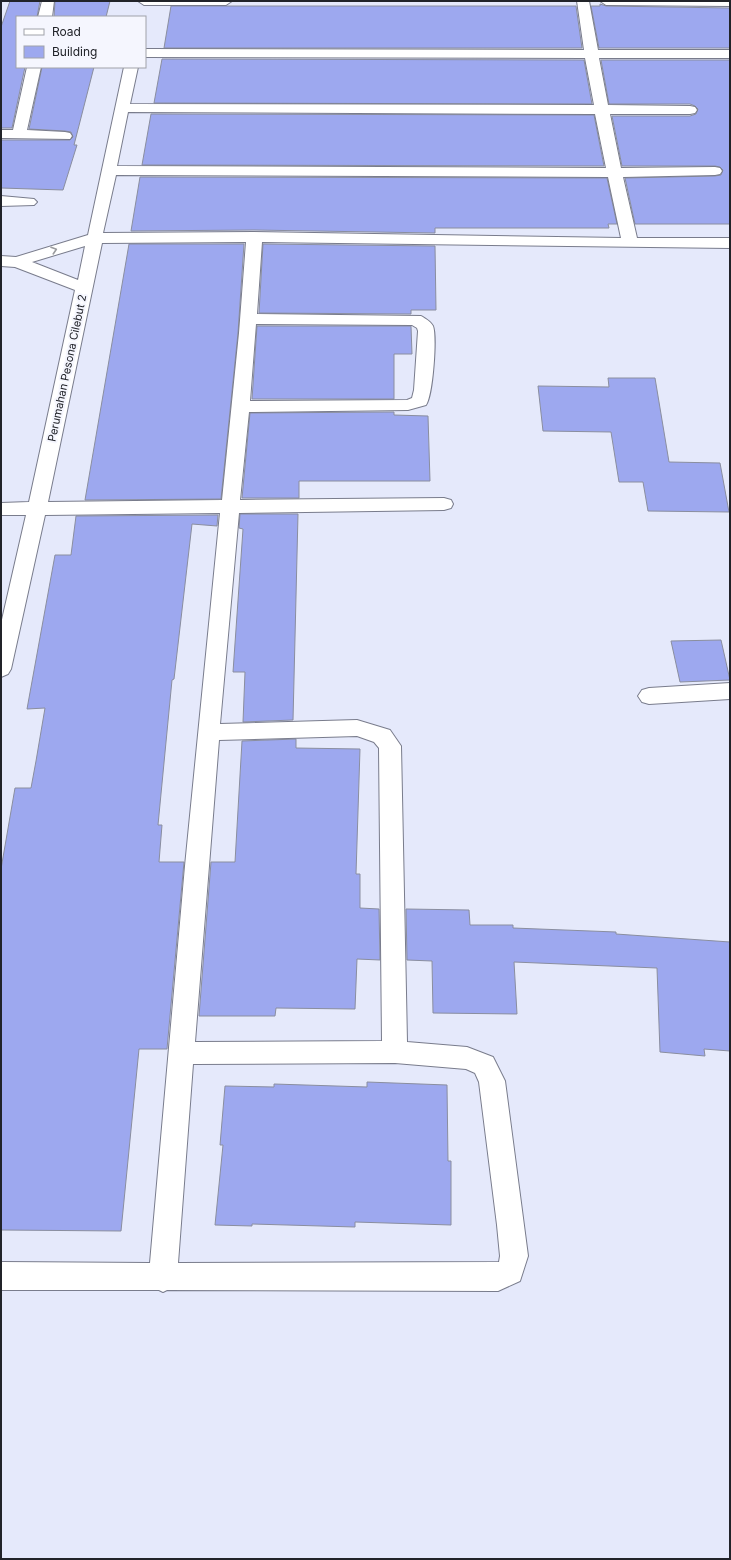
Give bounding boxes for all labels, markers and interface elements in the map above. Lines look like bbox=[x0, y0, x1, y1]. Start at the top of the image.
legend bbox=[16, 16, 146, 68]
text: Road bbox=[52, 24, 81, 39]
text: Building bbox=[52, 44, 97, 59]
one-way arrow bbox=[50, 246, 57, 255]
street label: Perumahan Pesona Cilebut 2 bbox=[45, 293, 89, 443]

